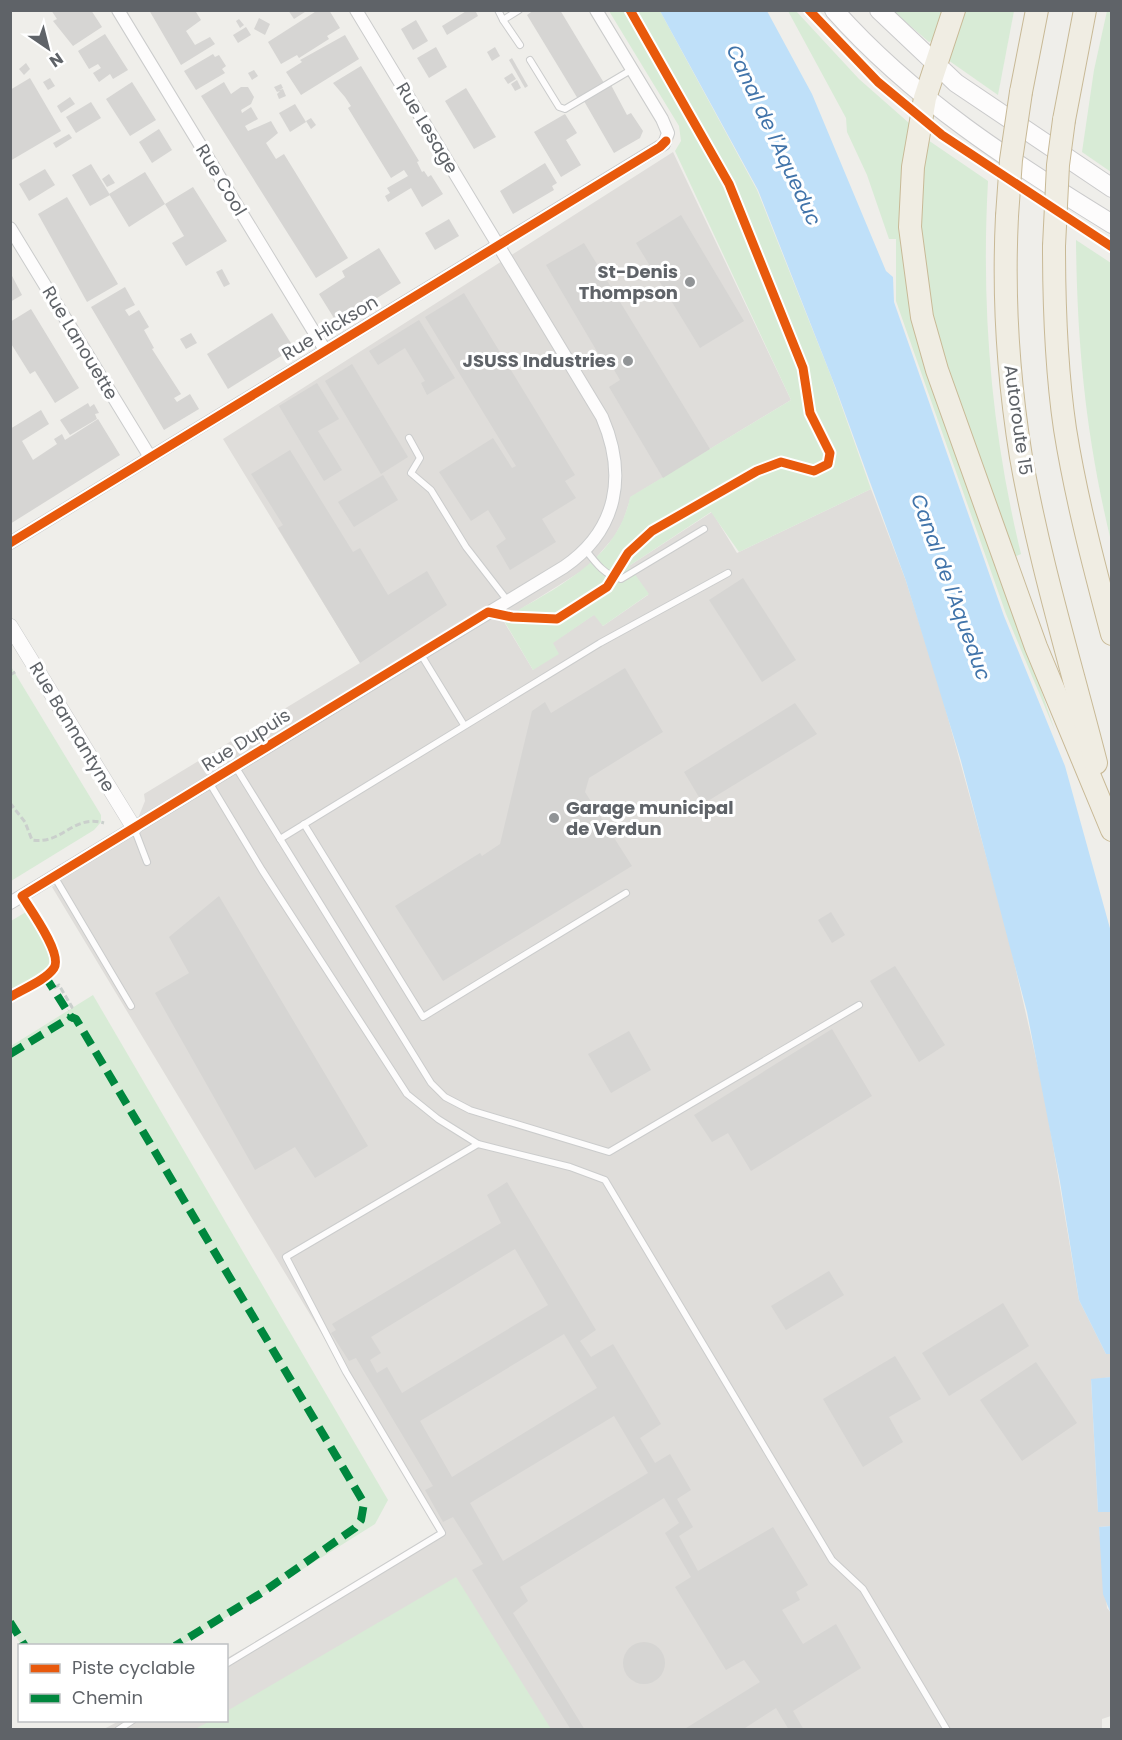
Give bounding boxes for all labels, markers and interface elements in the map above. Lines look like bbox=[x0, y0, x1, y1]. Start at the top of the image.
north arrow bbox=[18, 18, 78, 78]
water label: Canal de l'Aqueduc bbox=[720, 40, 828, 230]
text: N bbox=[45, 47, 68, 73]
street label: Rue Lesage bbox=[390, 77, 464, 178]
street label: Rue Cool bbox=[190, 139, 253, 220]
place label: St-Denis Thompson bbox=[579, 259, 678, 305]
marker: St-Denis Thompson bbox=[683, 275, 697, 289]
street label: Rue Lanouette bbox=[37, 281, 124, 404]
street label: Rue Hickson bbox=[277, 289, 382, 366]
place label: JSUSS Industries bbox=[463, 348, 616, 373]
marker: JSUSS Industries bbox=[621, 354, 635, 368]
street label: Autoroute 15 bbox=[998, 363, 1039, 477]
water label: Canal de l'Aqueduc bbox=[904, 490, 998, 684]
street label: Rue Bannantyne bbox=[24, 657, 121, 796]
street label: Rue Dupuis bbox=[197, 702, 295, 777]
place label: Garage municipal de Verdun bbox=[566, 795, 734, 841]
marker: Garage municipal de Verdun bbox=[547, 811, 561, 825]
legend bbox=[18, 1644, 228, 1722]
text: Piste cyclable bbox=[72, 1655, 195, 1680]
text: Chemin bbox=[72, 1685, 143, 1710]

